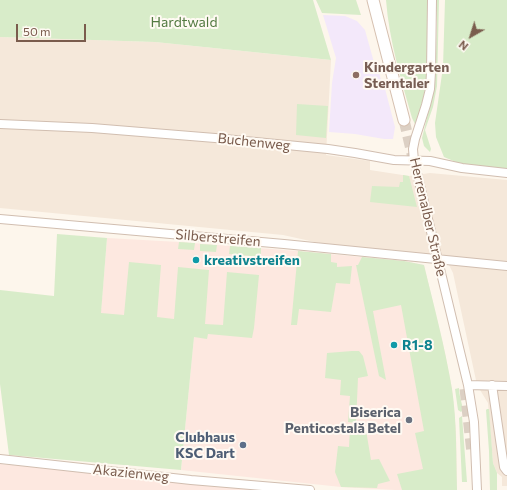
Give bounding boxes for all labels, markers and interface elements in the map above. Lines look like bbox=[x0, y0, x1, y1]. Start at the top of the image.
park label: Hardtwald bbox=[150, 14, 218, 30]
scale bar bbox=[18, 16, 88, 42]
north arrow bbox=[451, 16, 491, 56]
text: 50 m bbox=[23, 24, 51, 38]
text: N bbox=[456, 38, 470, 53]
place label: Kindergarten Sterntaler bbox=[364, 59, 449, 92]
marker: Kindergarten Sterntaler bbox=[351, 70, 361, 80]
street label: Buchenweg bbox=[217, 130, 291, 154]
street label: Herrenalber Straße bbox=[406, 156, 450, 278]
street label: Silberstreifen bbox=[175, 226, 261, 250]
place label: kreativstreifen bbox=[204, 252, 300, 268]
marker: kreativstreifen bbox=[191, 255, 201, 265]
place label: R1-8 bbox=[402, 337, 433, 353]
marker: R1-8 bbox=[389, 340, 399, 350]
place label: Biserica Penticostală Betel bbox=[285, 404, 401, 436]
marker: Biserica Penticostală Betel bbox=[404, 415, 414, 425]
place label: Clubhaus KSC Dart bbox=[175, 429, 235, 462]
marker: Clubhaus KSC Dart bbox=[238, 440, 248, 450]
street label: Akazienweg bbox=[92, 461, 170, 485]

